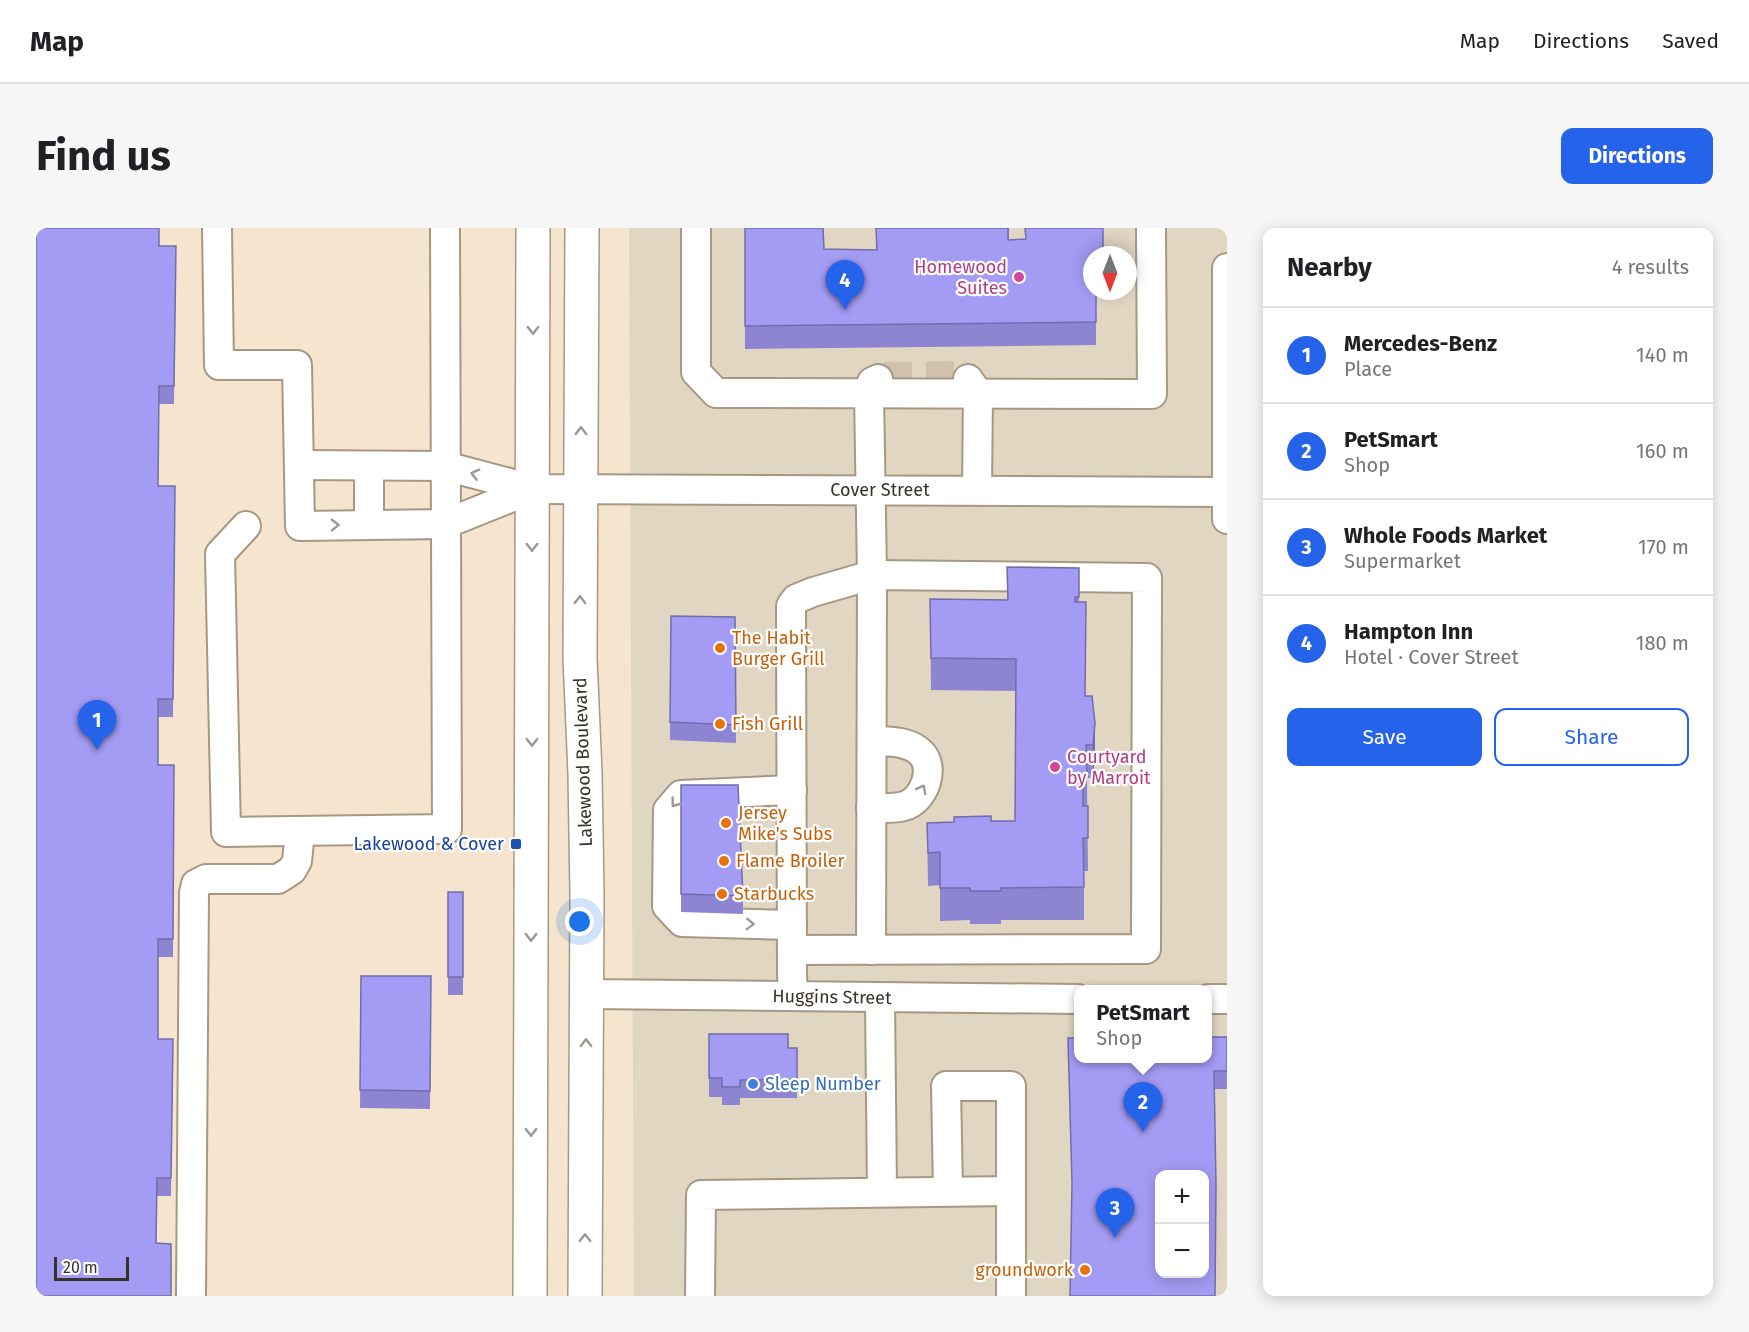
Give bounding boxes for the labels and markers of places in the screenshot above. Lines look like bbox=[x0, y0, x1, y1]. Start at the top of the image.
place label: Homewood Suites bbox=[914, 256, 1007, 299]
pin: 4 bbox=[826, 260, 864, 310]
marker: Homewood Suites bbox=[1012, 270, 1026, 284]
place label: The Habit Burger Grill bbox=[732, 627, 825, 670]
marker: The Habit Burger Grill bbox=[713, 641, 727, 655]
pin: 1 bbox=[78, 700, 116, 750]
place label: Fish Grill bbox=[732, 713, 803, 735]
marker: Fish Grill bbox=[713, 717, 727, 731]
place label: Courtyard by Marroit bbox=[1067, 746, 1151, 789]
marker: Courtyard by Marroit bbox=[1048, 760, 1062, 774]
place label: Jersey Mike's Subs bbox=[738, 802, 832, 845]
marker: Jersey Mike's Subs bbox=[719, 816, 733, 830]
place label: Lakewood & Cover bbox=[354, 833, 504, 855]
marker: Lakewood & Cover bbox=[509, 837, 523, 851]
place label: Flame Broiler bbox=[736, 850, 845, 872]
marker: Flame Broiler bbox=[717, 854, 731, 868]
place label: Starbucks bbox=[734, 883, 814, 905]
marker: Starbucks bbox=[715, 887, 729, 901]
place label: Sleep Number bbox=[765, 1073, 881, 1095]
marker: Sleep Number bbox=[746, 1077, 760, 1091]
pin: 2 bbox=[1124, 1082, 1162, 1132]
pin: 3 bbox=[1096, 1188, 1134, 1238]
place label: groundwork bbox=[975, 1259, 1074, 1281]
marker: groundwork bbox=[1078, 1263, 1092, 1277]

